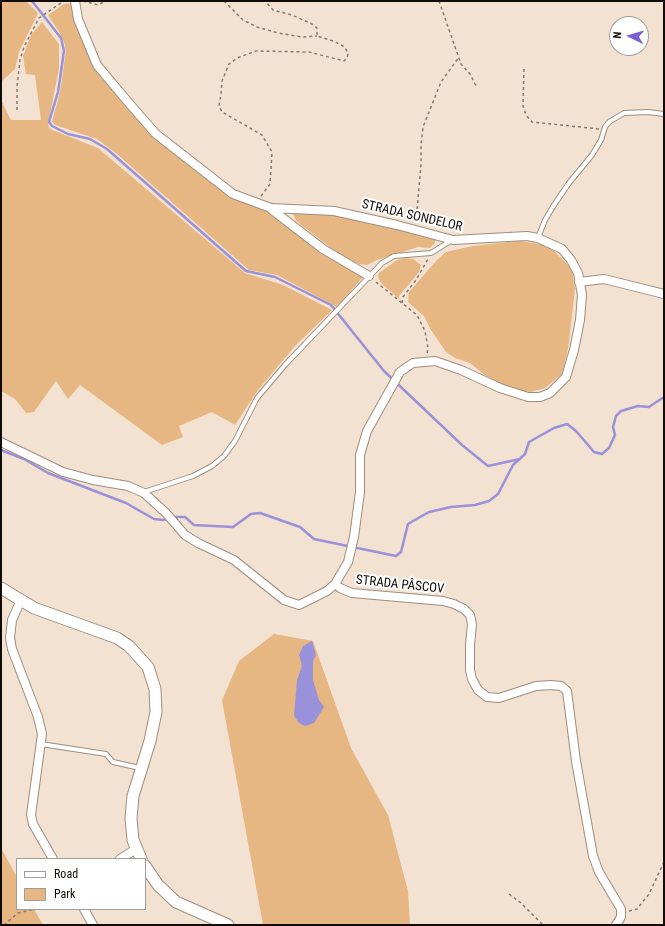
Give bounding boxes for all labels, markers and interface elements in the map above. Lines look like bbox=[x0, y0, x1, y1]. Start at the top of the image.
north arrow bbox=[609, 16, 649, 56]
text: N bbox=[611, 31, 624, 39]
street label: STRADA SONDELOR bbox=[360, 197, 464, 235]
street label: STRADA PÂSCOV bbox=[355, 573, 445, 597]
legend bbox=[16, 858, 146, 910]
text: Road bbox=[54, 867, 78, 881]
text: Park bbox=[54, 887, 75, 901]

